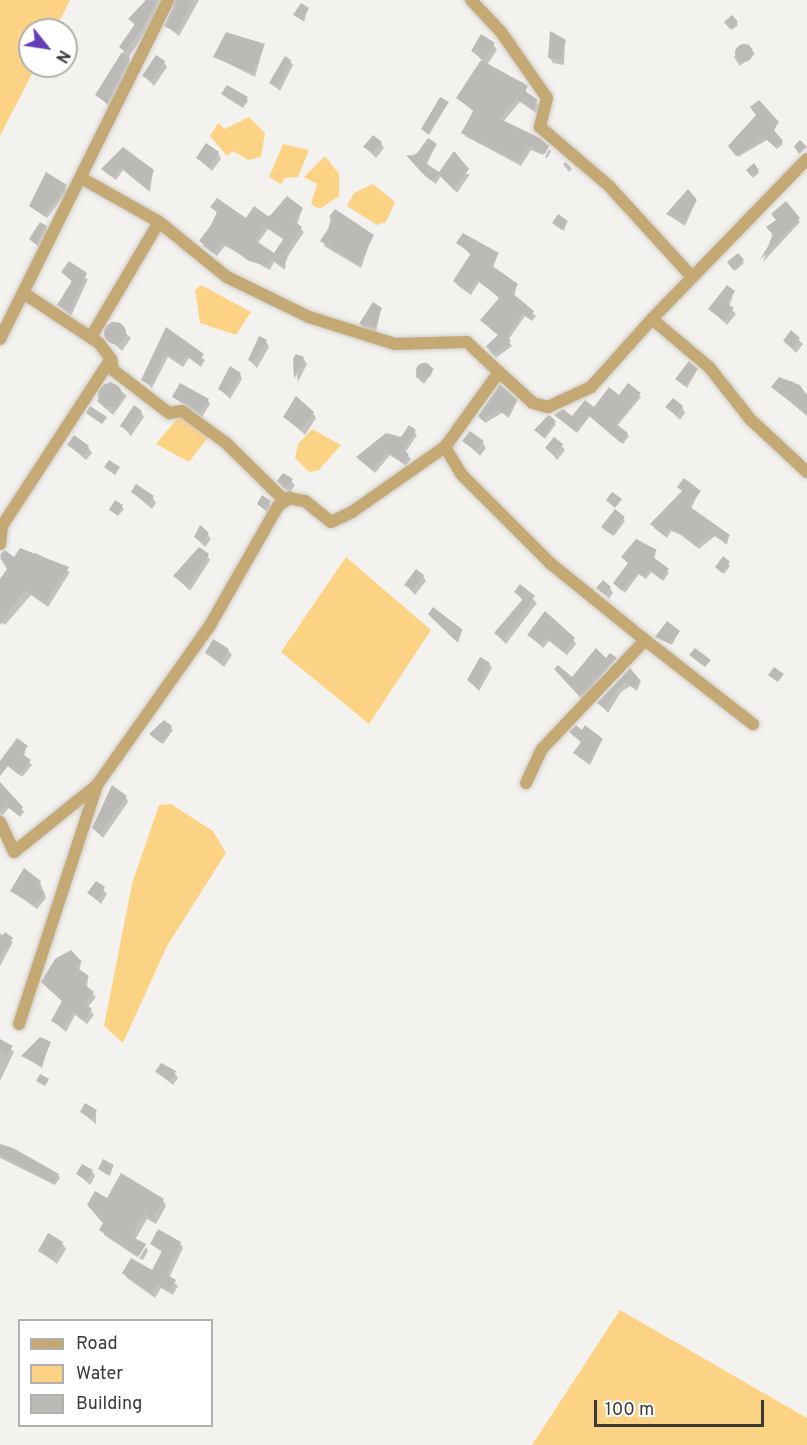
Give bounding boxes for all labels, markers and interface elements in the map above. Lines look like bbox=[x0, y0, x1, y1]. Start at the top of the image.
north arrow bbox=[18, 18, 78, 78]
text: N bbox=[50, 46, 73, 66]
legend bbox=[18, 1319, 213, 1427]
text: Road bbox=[76, 1333, 118, 1356]
text: Water bbox=[76, 1363, 123, 1386]
scale bar bbox=[597, 1388, 766, 1426]
text: Building bbox=[76, 1393, 142, 1416]
text: 100 m bbox=[605, 1399, 654, 1422]

